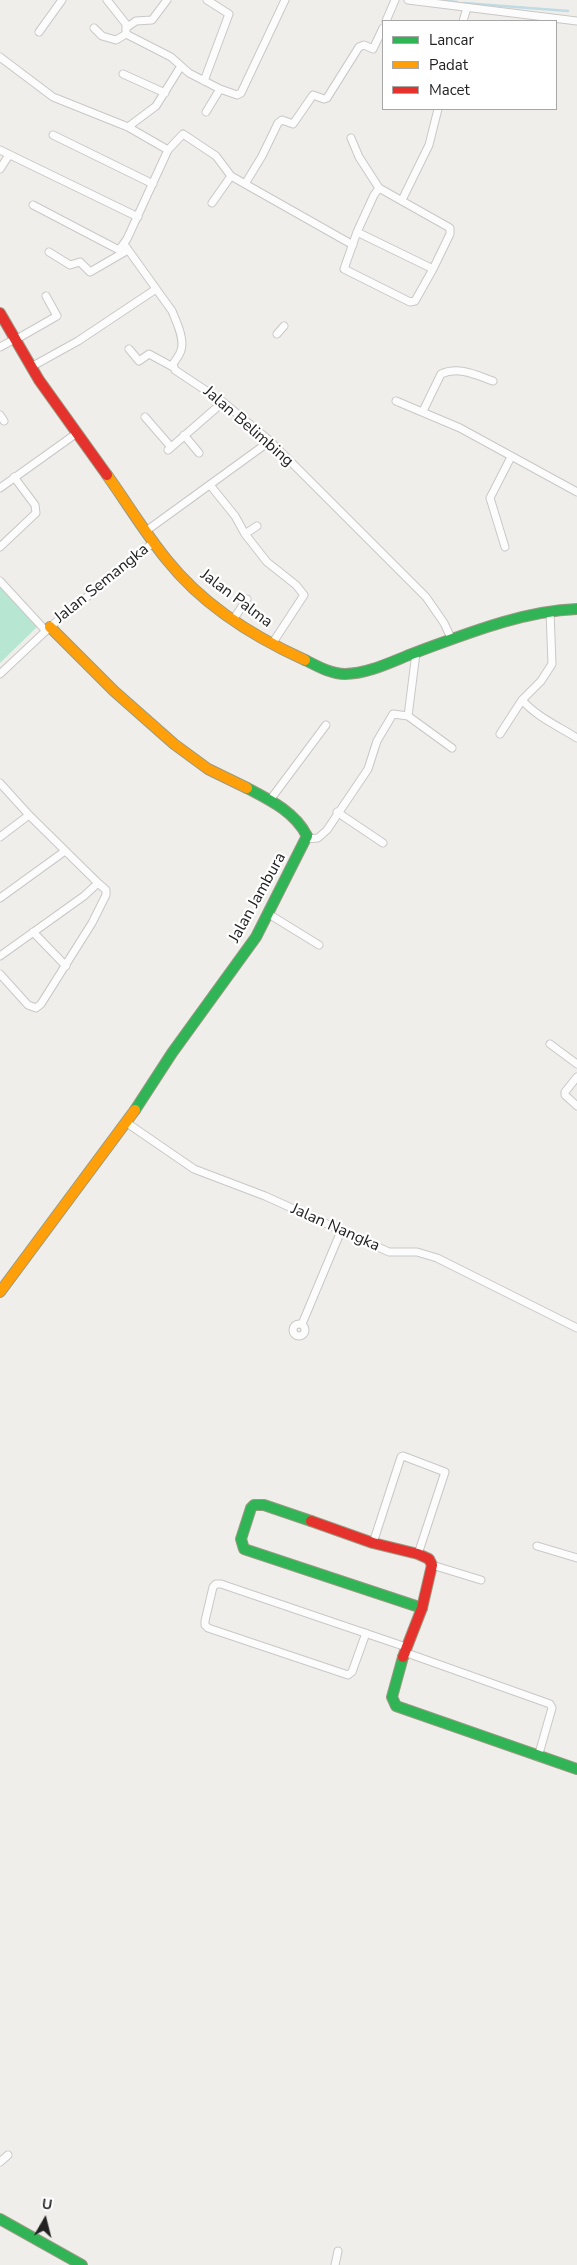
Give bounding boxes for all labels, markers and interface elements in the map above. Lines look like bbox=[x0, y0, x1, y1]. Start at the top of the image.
legend bbox=[382, 20, 557, 110]
text: Lancar bbox=[429, 30, 474, 50]
text: Padat bbox=[429, 55, 468, 75]
text: Macet bbox=[429, 80, 470, 100]
street label: Jalan Belimbing bbox=[199, 383, 297, 471]
street label: Jalan Semangka bbox=[51, 540, 153, 628]
street label: Jalan Palma bbox=[196, 566, 276, 632]
street label: Jalan Jambura bbox=[225, 850, 291, 946]
street label: Jalan Nangka bbox=[288, 1200, 382, 1256]
north arrow bbox=[20, 2195, 70, 2245]
text: U bbox=[41, 2195, 54, 2215]

